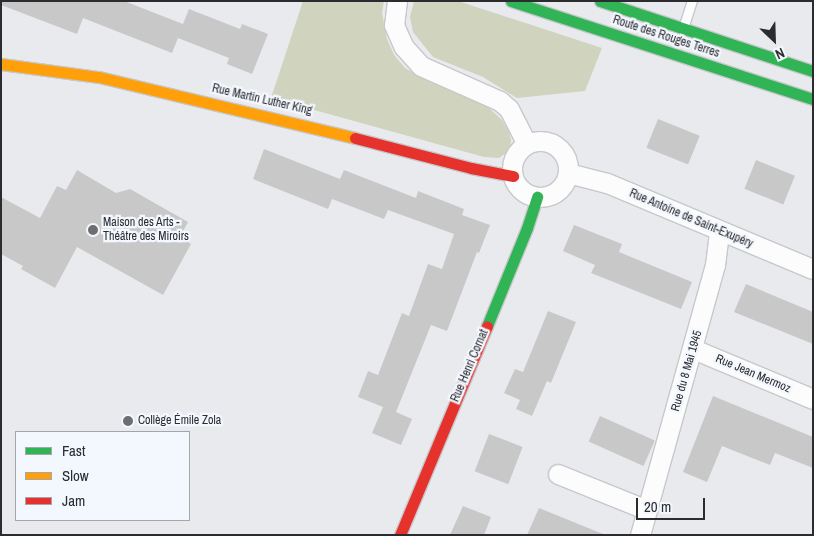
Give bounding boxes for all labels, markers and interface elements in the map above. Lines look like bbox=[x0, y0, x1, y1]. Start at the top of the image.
street label: Route des Rouges Terres bbox=[611, 13, 721, 61]
north arrow bbox=[749, 15, 799, 65]
text: N bbox=[773, 44, 788, 64]
street label: Rue Martin Luther King bbox=[211, 81, 313, 119]
street label: Rue Antoine de Saint-Exupéry bbox=[627, 186, 755, 252]
place label: Maison des Arts - Théâtre des Miroirs bbox=[103, 216, 189, 244]
marker: Maison des Arts - Théâtre des Miroirs bbox=[87, 224, 99, 236]
street label: Rue Henri Cornat bbox=[448, 328, 492, 404]
street label: Rue du 8 Mai 1945 bbox=[669, 329, 705, 413]
street label: Rue Jean Mermoz bbox=[713, 352, 793, 396]
place label: Collège Émile Zola bbox=[138, 414, 221, 428]
marker: Collège Émile Zola bbox=[122, 415, 134, 427]
legend bbox=[15, 431, 190, 521]
text: Fast bbox=[62, 440, 85, 461]
text: Slow bbox=[62, 465, 89, 486]
scale bar bbox=[639, 488, 708, 520]
text: Jam bbox=[62, 490, 85, 511]
text: 20 m bbox=[644, 496, 671, 517]

